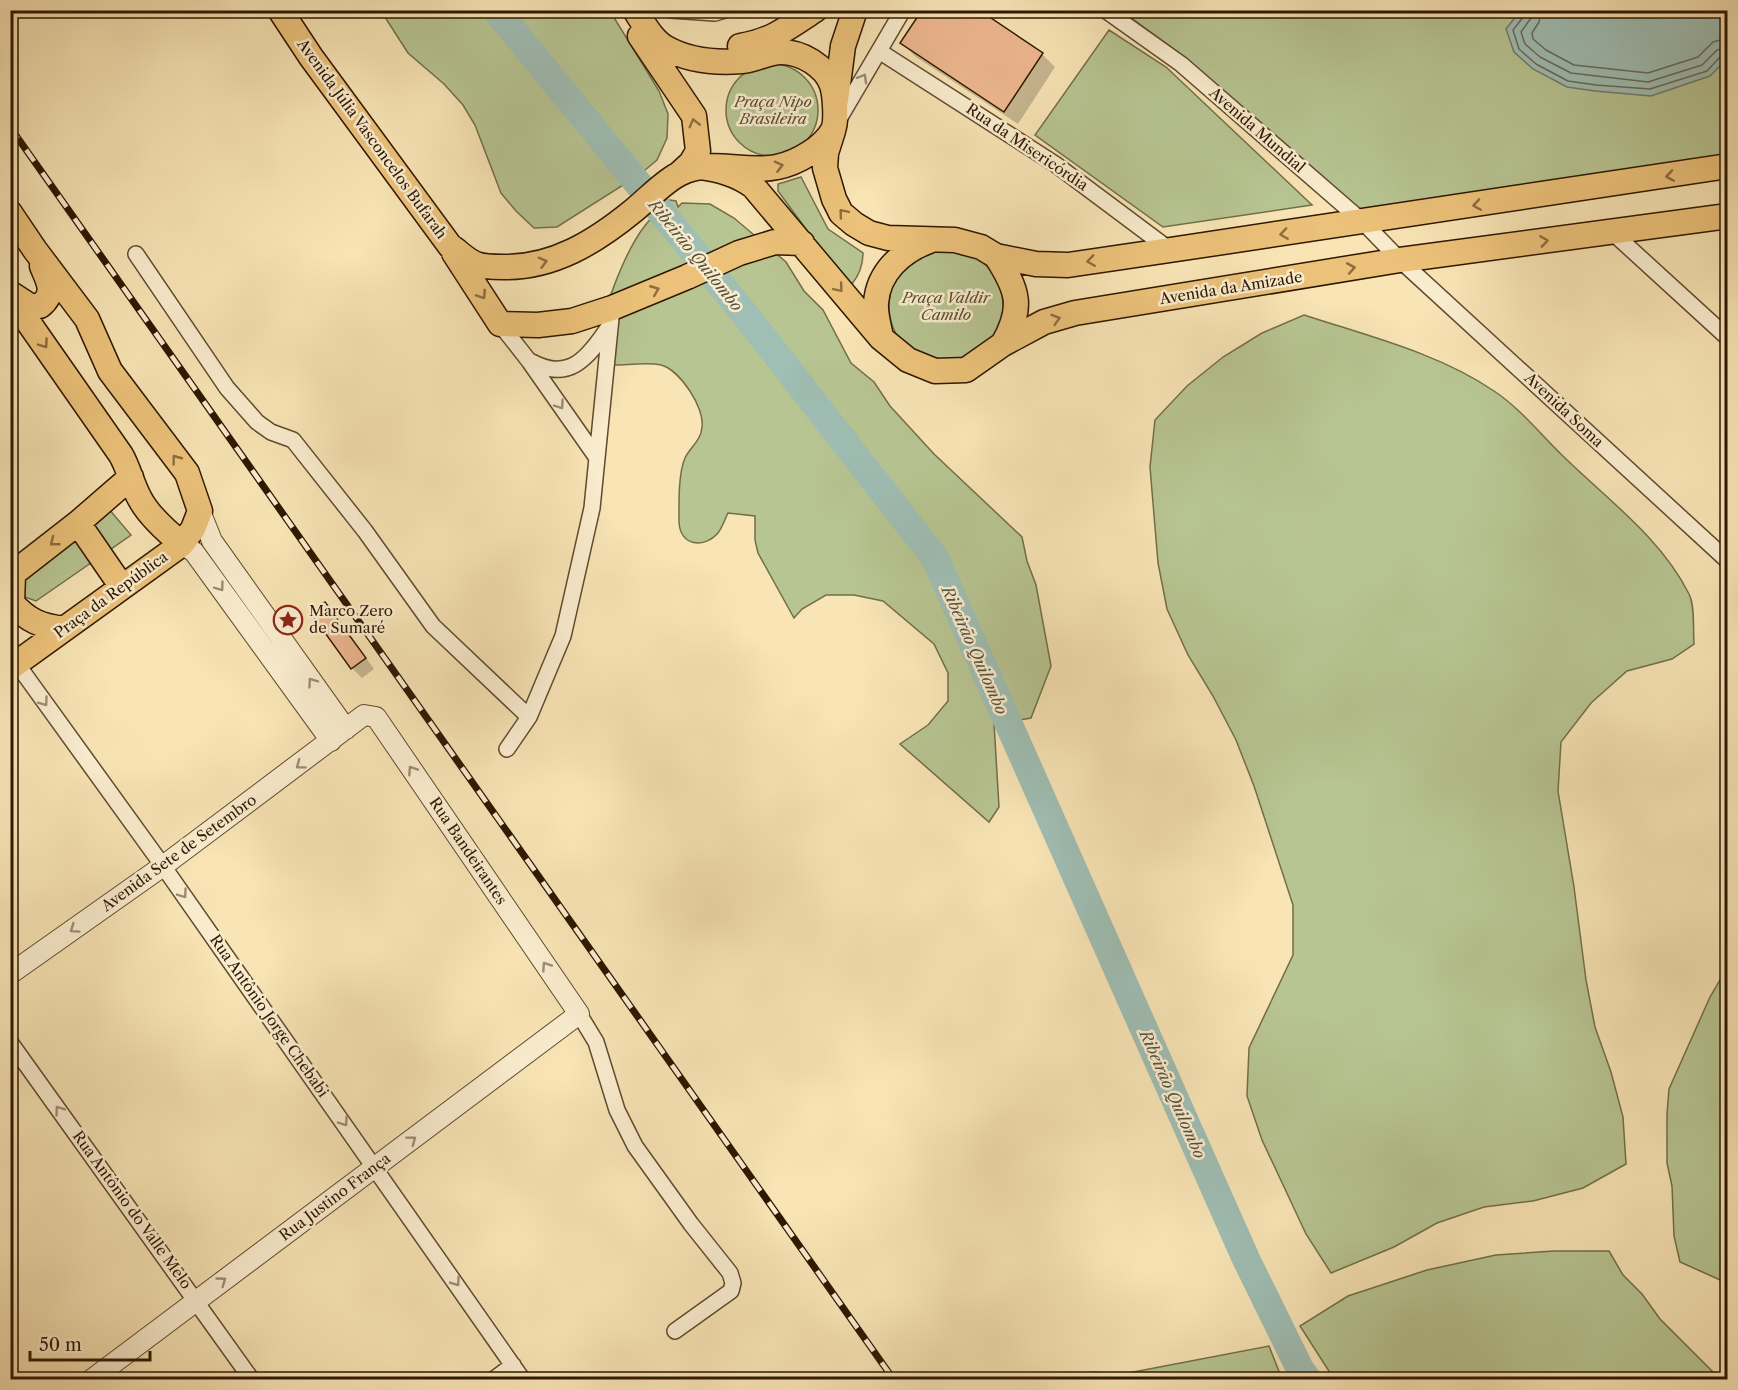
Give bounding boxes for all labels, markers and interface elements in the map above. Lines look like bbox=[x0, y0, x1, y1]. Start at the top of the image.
street label: Avenida Júlia Vasconcelos Bufarah bbox=[293, 34, 452, 243]
one-way arrow bbox=[856, 74, 867, 84]
street label: Avenida Mundial bbox=[1205, 82, 1310, 177]
park label: Praça Nipo Brasileira bbox=[733, 92, 812, 128]
street label: Rua da Misericórdia bbox=[963, 99, 1092, 195]
one-way arrow bbox=[689, 118, 702, 128]
one-way arrow bbox=[774, 160, 784, 173]
one-way arrow bbox=[1665, 169, 1674, 181]
water label: Ribeirão Quilombo bbox=[643, 193, 747, 315]
one-way arrow bbox=[1472, 198, 1482, 210]
one-way arrow bbox=[840, 209, 851, 220]
one-way arrow bbox=[1279, 227, 1289, 239]
one-way arrow bbox=[1540, 235, 1549, 247]
one-way arrow bbox=[1086, 255, 1096, 267]
one-way arrow bbox=[537, 257, 548, 269]
one-way arrow bbox=[1347, 263, 1356, 275]
street label: Avenida da Amizade bbox=[1157, 267, 1304, 308]
one-way arrow bbox=[832, 281, 843, 292]
one-way arrow bbox=[649, 285, 660, 297]
park label: Praça Valdir Camilo bbox=[901, 288, 991, 324]
one-way arrow bbox=[474, 289, 486, 299]
one-way arrow bbox=[1050, 314, 1061, 326]
one-way arrow bbox=[37, 337, 48, 348]
street label: Avenida Soma bbox=[1520, 368, 1608, 451]
one-way arrow bbox=[553, 398, 564, 409]
one-way arrow bbox=[173, 454, 184, 465]
one-way arrow bbox=[50, 534, 61, 545]
street label: Praça da República bbox=[50, 547, 171, 642]
one-way arrow bbox=[213, 581, 224, 592]
water label: Ribeirão Quilombo bbox=[937, 581, 1012, 717]
place label: Marco Zero de Sumaré bbox=[309, 601, 393, 637]
place icon: Marco Zero de Sumaré bbox=[272, 604, 304, 636]
one-way arrow bbox=[309, 677, 320, 688]
one-way arrow bbox=[37, 696, 48, 707]
one-way arrow bbox=[295, 757, 306, 768]
one-way arrow bbox=[408, 766, 420, 776]
street label: Avenida Sete de Setembro bbox=[97, 790, 260, 916]
street label: Rua Bandeirantes bbox=[425, 793, 511, 908]
one-way arrow bbox=[176, 888, 187, 899]
one-way arrow bbox=[70, 922, 81, 933]
street label: Rua Antônio Jorge Chebabi bbox=[206, 931, 333, 1101]
one-way arrow bbox=[542, 961, 553, 972]
water label: Ribeirão Quilombo bbox=[1135, 1025, 1210, 1161]
one-way arrow bbox=[55, 1105, 66, 1116]
one-way arrow bbox=[337, 1116, 348, 1127]
street label: Rua Antônio do Valle Melo bbox=[69, 1127, 196, 1292]
one-way arrow bbox=[405, 1136, 416, 1147]
street label: Rua Justino França bbox=[275, 1149, 394, 1245]
one-way arrow bbox=[449, 1275, 460, 1286]
one-way arrow bbox=[215, 1278, 226, 1289]
scale bar bbox=[30, 1324, 150, 1362]
text: 50 m bbox=[39, 1334, 82, 1356]

